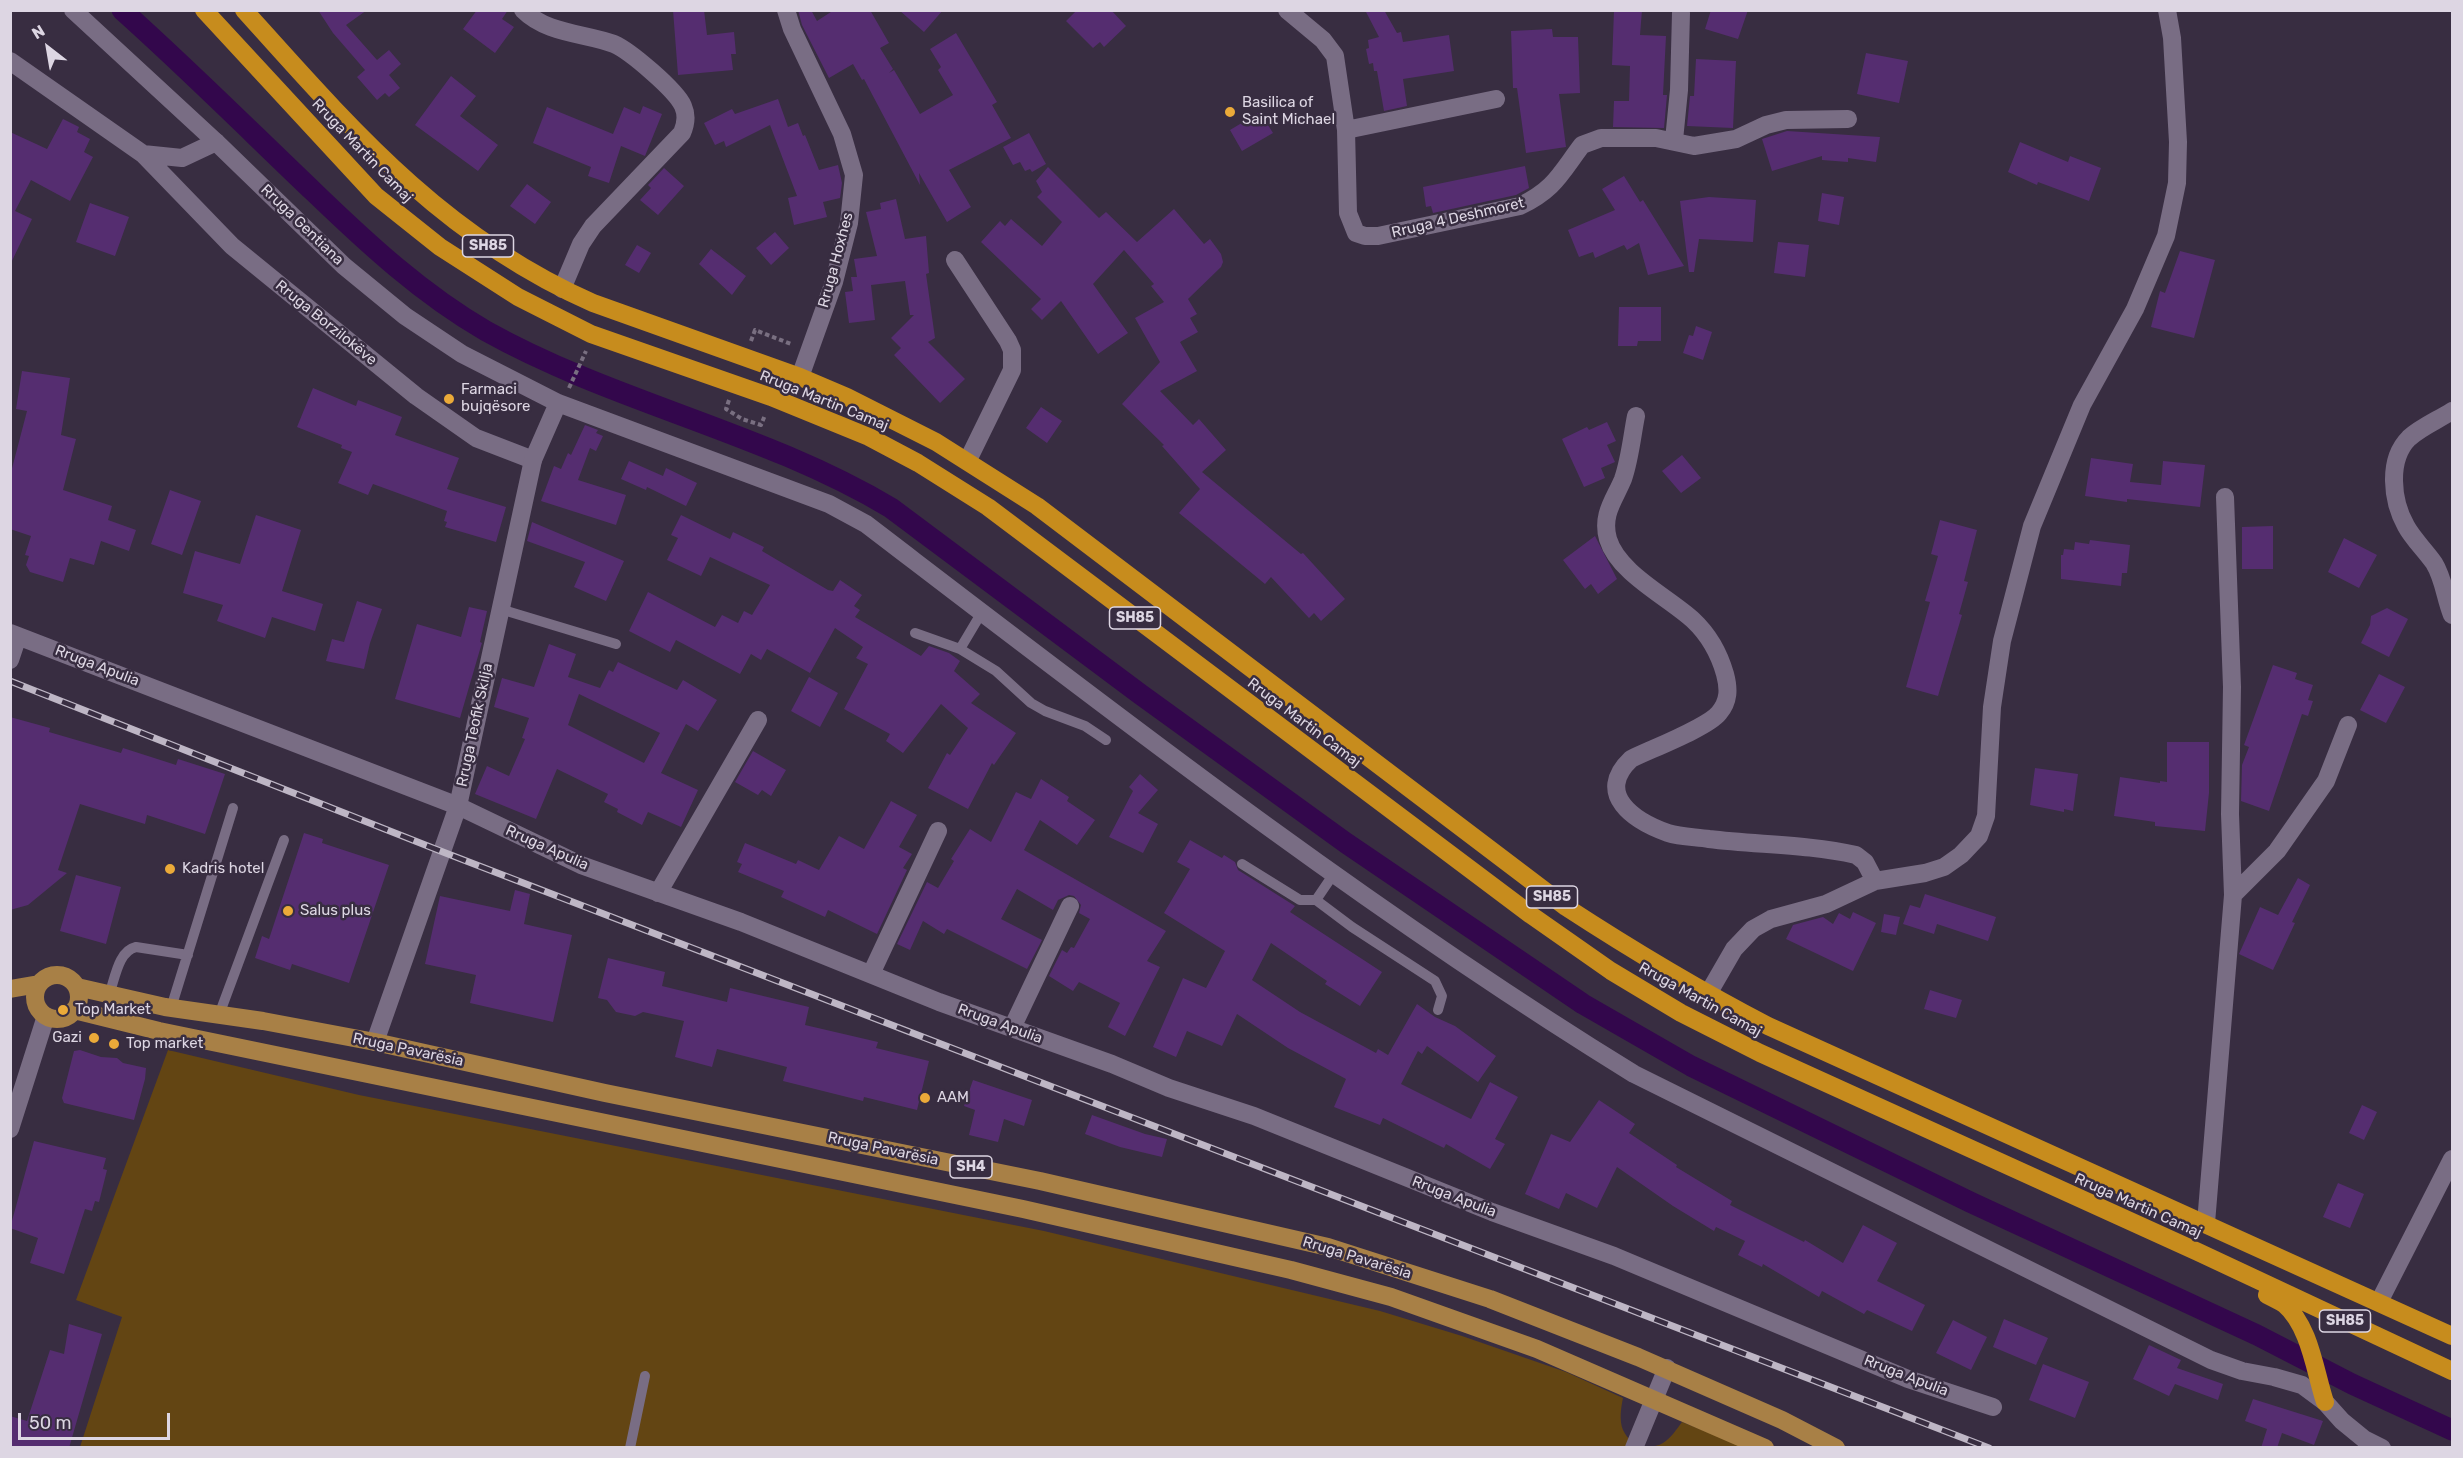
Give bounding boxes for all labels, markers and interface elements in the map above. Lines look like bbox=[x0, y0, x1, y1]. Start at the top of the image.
north arrow bbox=[18, 18, 78, 78]
text: N bbox=[29, 21, 48, 43]
place label: Basilica of Saint Michael bbox=[1242, 94, 1335, 129]
street label: Rruga Martin Camaj bbox=[308, 95, 416, 207]
marker: Basilica of Saint Michael bbox=[1223, 105, 1237, 119]
street label: Rruga Gentiana bbox=[257, 181, 347, 269]
street label: Rruga 4 Deshmoret bbox=[1390, 194, 1526, 242]
street label: Rruga Hoxhes bbox=[815, 210, 857, 310]
road number: SH85 bbox=[462, 235, 514, 257]
street label: Rruga Borzilokëve bbox=[272, 277, 380, 369]
street label: Rruga Martin Camaj bbox=[757, 367, 891, 435]
place label: Farmaci bujqësore bbox=[461, 381, 530, 416]
marker: Farmaci bujqësore bbox=[442, 392, 456, 406]
road number: SH85 bbox=[1110, 607, 1160, 629]
street label: Rruga Apulia bbox=[52, 642, 142, 690]
street label: Rruga Teofik Skilja bbox=[453, 662, 497, 788]
street label: Rruga Martin Camaj bbox=[1244, 674, 1364, 772]
street label: Rruga Apulia bbox=[503, 822, 591, 874]
place label: Kadris hotel bbox=[182, 860, 264, 878]
marker: Kadris hotel bbox=[163, 862, 177, 876]
road number: SH85 bbox=[1526, 886, 1578, 908]
place label: Salus plus bbox=[300, 902, 371, 920]
marker: Salus plus bbox=[281, 904, 295, 918]
street label: Rruga Martin Camaj bbox=[1636, 959, 1764, 1041]
street label: Rruga Apulia bbox=[955, 1000, 1045, 1048]
place label: Top Market bbox=[75, 1001, 151, 1019]
marker: Top Market bbox=[56, 1003, 70, 1017]
place label: Gazi bbox=[52, 1029, 82, 1047]
street label: Rruga Pavarësia bbox=[351, 1029, 465, 1071]
marker: Gazi bbox=[87, 1031, 101, 1045]
place label: Top market bbox=[126, 1035, 203, 1053]
marker: Top market bbox=[107, 1037, 121, 1051]
place label: AAM bbox=[937, 1089, 969, 1107]
marker: AAM bbox=[918, 1091, 932, 1105]
street label: Rruga Pavarësia bbox=[826, 1128, 940, 1170]
road number: SH4 bbox=[950, 1156, 992, 1178]
street label: Rruga Martin Camaj bbox=[2072, 1170, 2204, 1242]
street label: Rruga Apulia bbox=[1409, 1173, 1499, 1221]
street label: Rruga Pavarësia bbox=[1300, 1233, 1414, 1283]
road number: SH85 bbox=[2320, 1310, 2370, 1332]
street label: Rruga Apulia bbox=[1861, 1352, 1951, 1400]
scale bar bbox=[21, 1401, 172, 1439]
text: 50 m bbox=[29, 1412, 72, 1434]

